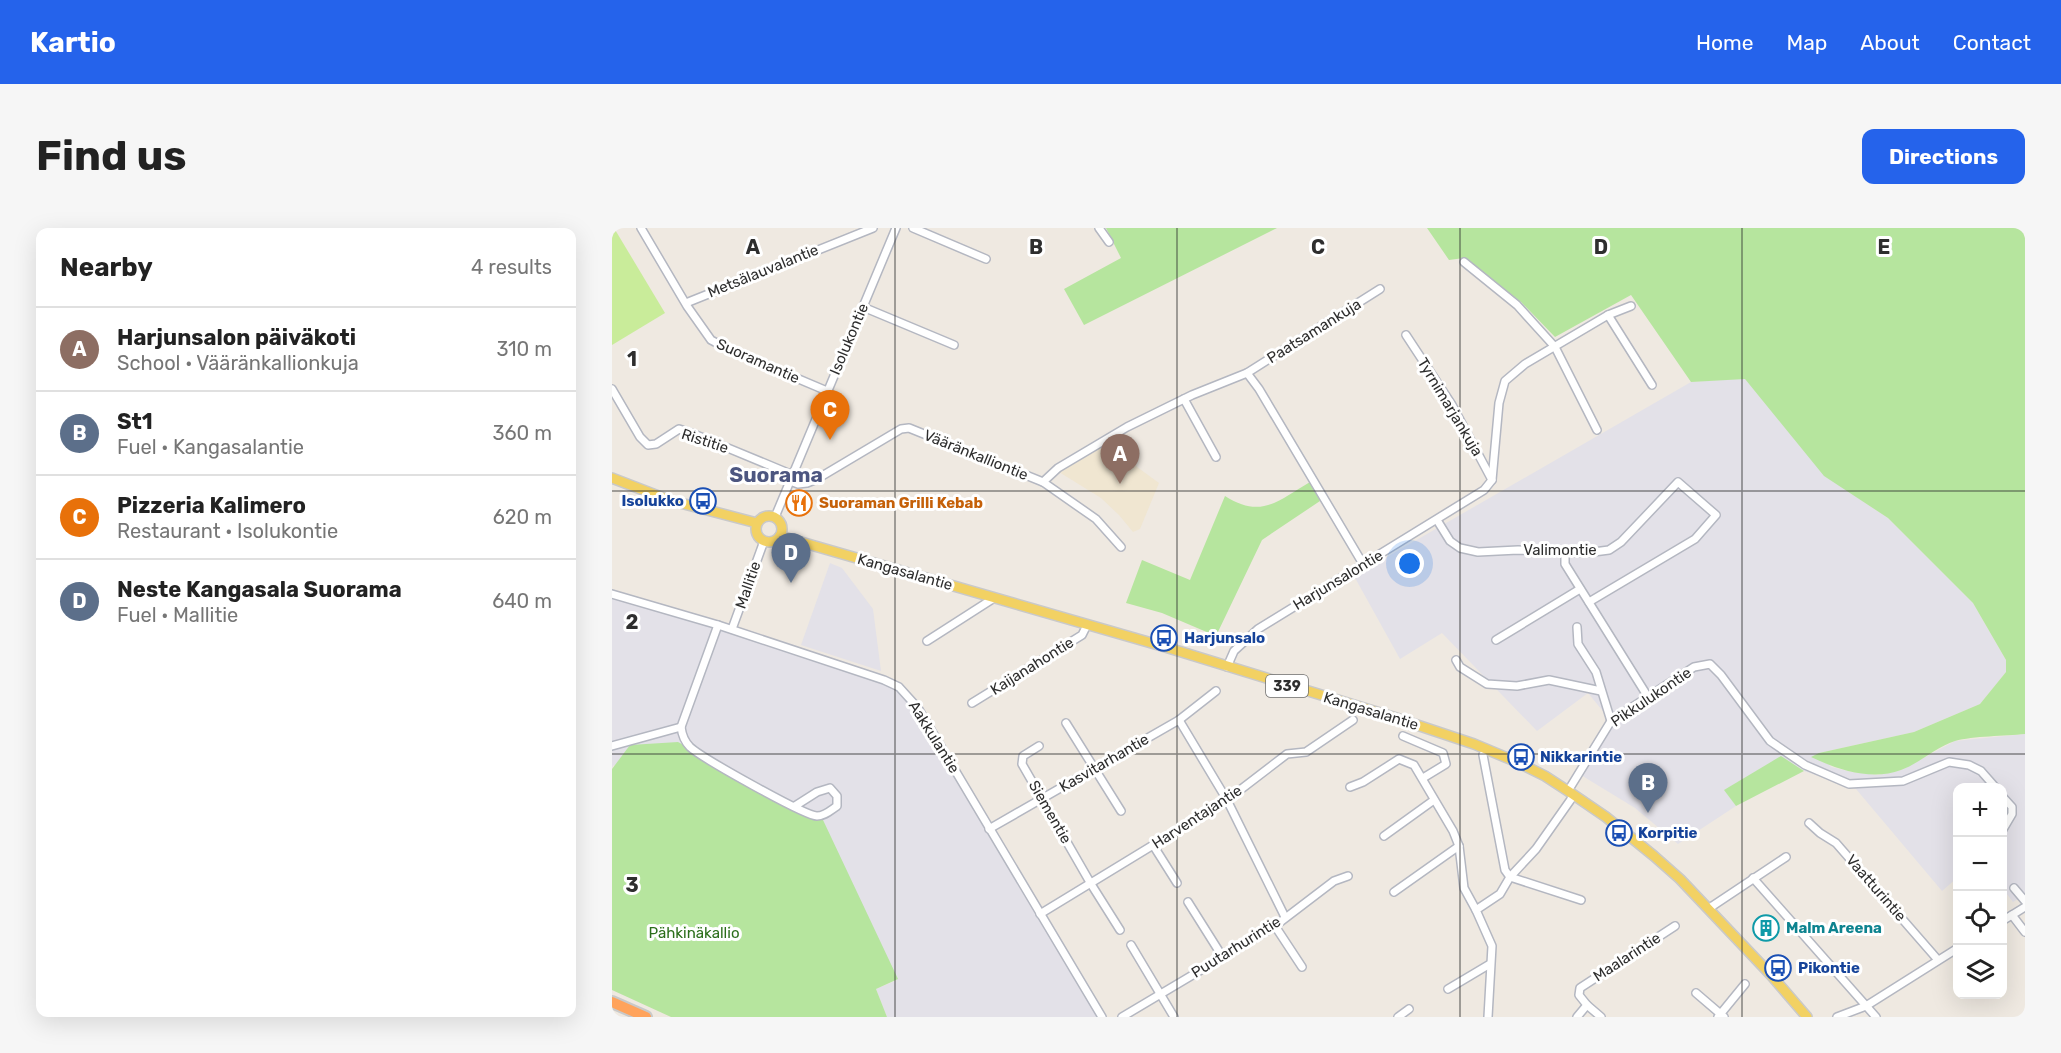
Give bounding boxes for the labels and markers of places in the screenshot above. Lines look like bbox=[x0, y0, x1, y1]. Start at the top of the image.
pin: C bbox=[810, 390, 850, 440]
pin: A bbox=[1100, 434, 1140, 484]
bus stop icon: Isolukko bbox=[688, 486, 718, 516]
restaurant icon: Suoraman Grilli Kebab bbox=[784, 488, 814, 518]
place label: Isolukko bbox=[621, 492, 684, 510]
place label: Suoraman Grilli Kebab bbox=[819, 494, 983, 512]
pin: D bbox=[772, 534, 810, 583]
bus stop icon: Harjunsalo bbox=[1149, 623, 1179, 653]
place label: Harjunsalo bbox=[1184, 629, 1265, 647]
bus stop icon: Nikkarintie bbox=[1506, 742, 1536, 772]
place label: Nikkarintie bbox=[1540, 748, 1622, 766]
pin: B bbox=[1628, 764, 1668, 813]
bus stop icon: Korpitie bbox=[1604, 818, 1634, 848]
place label: Korpitie bbox=[1638, 824, 1698, 842]
building icon: Malm Areena bbox=[1751, 913, 1781, 943]
place label: Malm Areena bbox=[1786, 919, 1882, 937]
bus stop icon: Pikontie bbox=[1763, 953, 1793, 983]
place label: Pikontie bbox=[1798, 959, 1860, 977]

